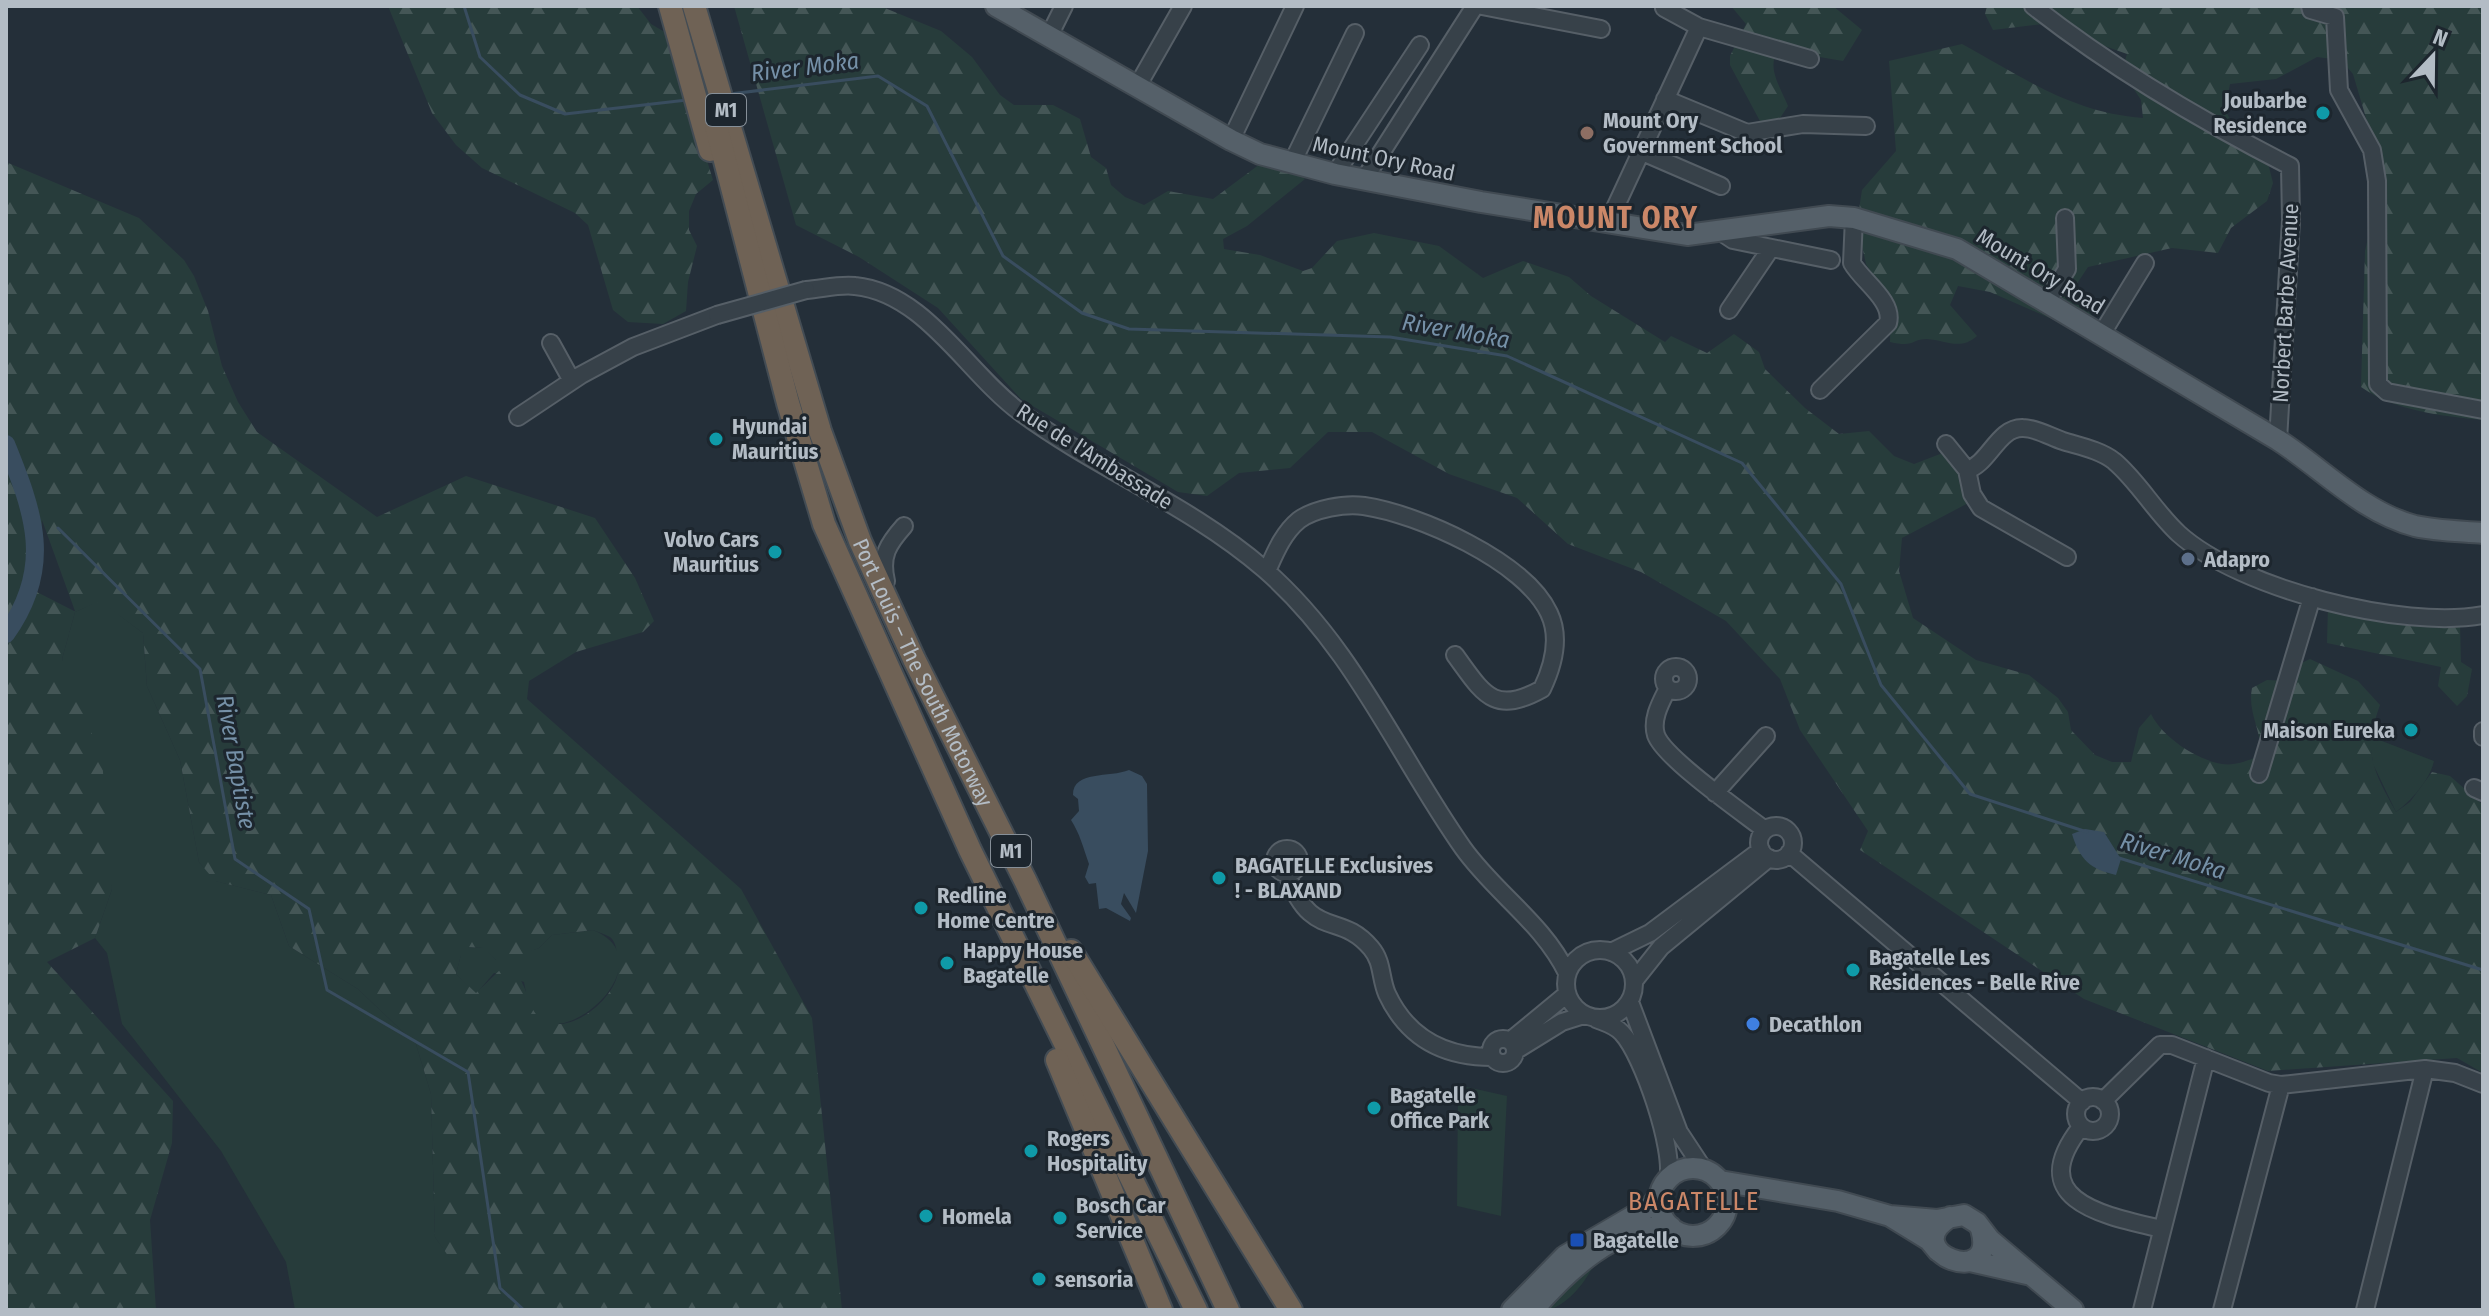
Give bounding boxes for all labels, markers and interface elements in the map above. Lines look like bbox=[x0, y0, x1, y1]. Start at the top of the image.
north arrow bbox=[2393, 16, 2473, 96]
text: N bbox=[2429, 23, 2451, 53]
water label: River Moka bbox=[749, 46, 861, 88]
place label: Joubarbe Residence bbox=[2213, 87, 2307, 139]
road number: M1 bbox=[706, 94, 746, 126]
marker: Joubarbe Residence bbox=[2314, 104, 2332, 122]
place label: Mount Ory Government School bbox=[1603, 107, 1783, 159]
marker: Mount Ory Government School bbox=[1578, 124, 1596, 142]
street label: Mount Ory Road bbox=[1310, 130, 1458, 187]
district label: MOUNT ORY bbox=[1533, 200, 1699, 236]
street label: Norbert Barbe Avenue bbox=[2267, 203, 2304, 403]
street label: Mount Ory Road bbox=[1972, 223, 2110, 320]
water label: River Moka bbox=[1400, 308, 1512, 354]
street label: Rue de l'Ambassade bbox=[1012, 398, 1178, 515]
place label: Hyundai Mauritius bbox=[732, 413, 819, 465]
marker: Hyundai Mauritius bbox=[707, 430, 725, 448]
place label: Volvo Cars Mauritius bbox=[663, 526, 759, 578]
street label: Port Louis – The South Motorway bbox=[847, 534, 999, 811]
marker: Volvo Cars Mauritius bbox=[766, 543, 784, 561]
place label: Adapro bbox=[2203, 546, 2270, 573]
marker: Adapro bbox=[2179, 550, 2197, 568]
water label: River Baptiste bbox=[210, 693, 262, 831]
place label: Maison Eureka bbox=[2263, 717, 2395, 744]
marker: Maison Eureka bbox=[2402, 721, 2420, 739]
water label: River Moka bbox=[2117, 827, 2229, 885]
road number: M1 bbox=[991, 835, 1031, 867]
place label: BAGATELLE Exclusives ! - BLAXAND bbox=[1235, 852, 1434, 904]
marker: BAGATELLE Exclusives ! - BLAXAND bbox=[1210, 869, 1228, 887]
place label: Redline Home Centre bbox=[937, 882, 1055, 934]
marker: Redline Home Centre bbox=[912, 899, 930, 917]
place label: Happy House Bagatelle bbox=[963, 937, 1083, 989]
place label: Bagatelle Les Résidences - Belle Rive bbox=[1869, 944, 2080, 996]
marker: Happy House Bagatelle bbox=[938, 954, 956, 972]
marker: Bagatelle Les Résidences - Belle Rive bbox=[1844, 961, 1862, 979]
place label: Decathlon bbox=[1769, 1011, 1862, 1038]
marker: Decathlon bbox=[1744, 1015, 1762, 1033]
place label: Bagatelle Office Park bbox=[1390, 1082, 1490, 1134]
marker: Bagatelle Office Park bbox=[1365, 1099, 1383, 1117]
place label: Rogers Hospitality bbox=[1047, 1125, 1148, 1177]
marker: Rogers Hospitality bbox=[1022, 1142, 1040, 1160]
district label: BAGATELLE bbox=[1628, 1186, 1760, 1217]
place label: Bosch Car Service bbox=[1076, 1192, 1167, 1244]
place label: Homela bbox=[942, 1203, 1012, 1230]
marker: Homela bbox=[917, 1207, 935, 1225]
marker: Bosch Car Service bbox=[1051, 1209, 1069, 1227]
place label: Bagatelle bbox=[1593, 1227, 1679, 1254]
marker: Bagatelle bbox=[1568, 1231, 1586, 1249]
place label: sensoria bbox=[1055, 1266, 1133, 1293]
marker: sensoria bbox=[1030, 1270, 1048, 1288]

